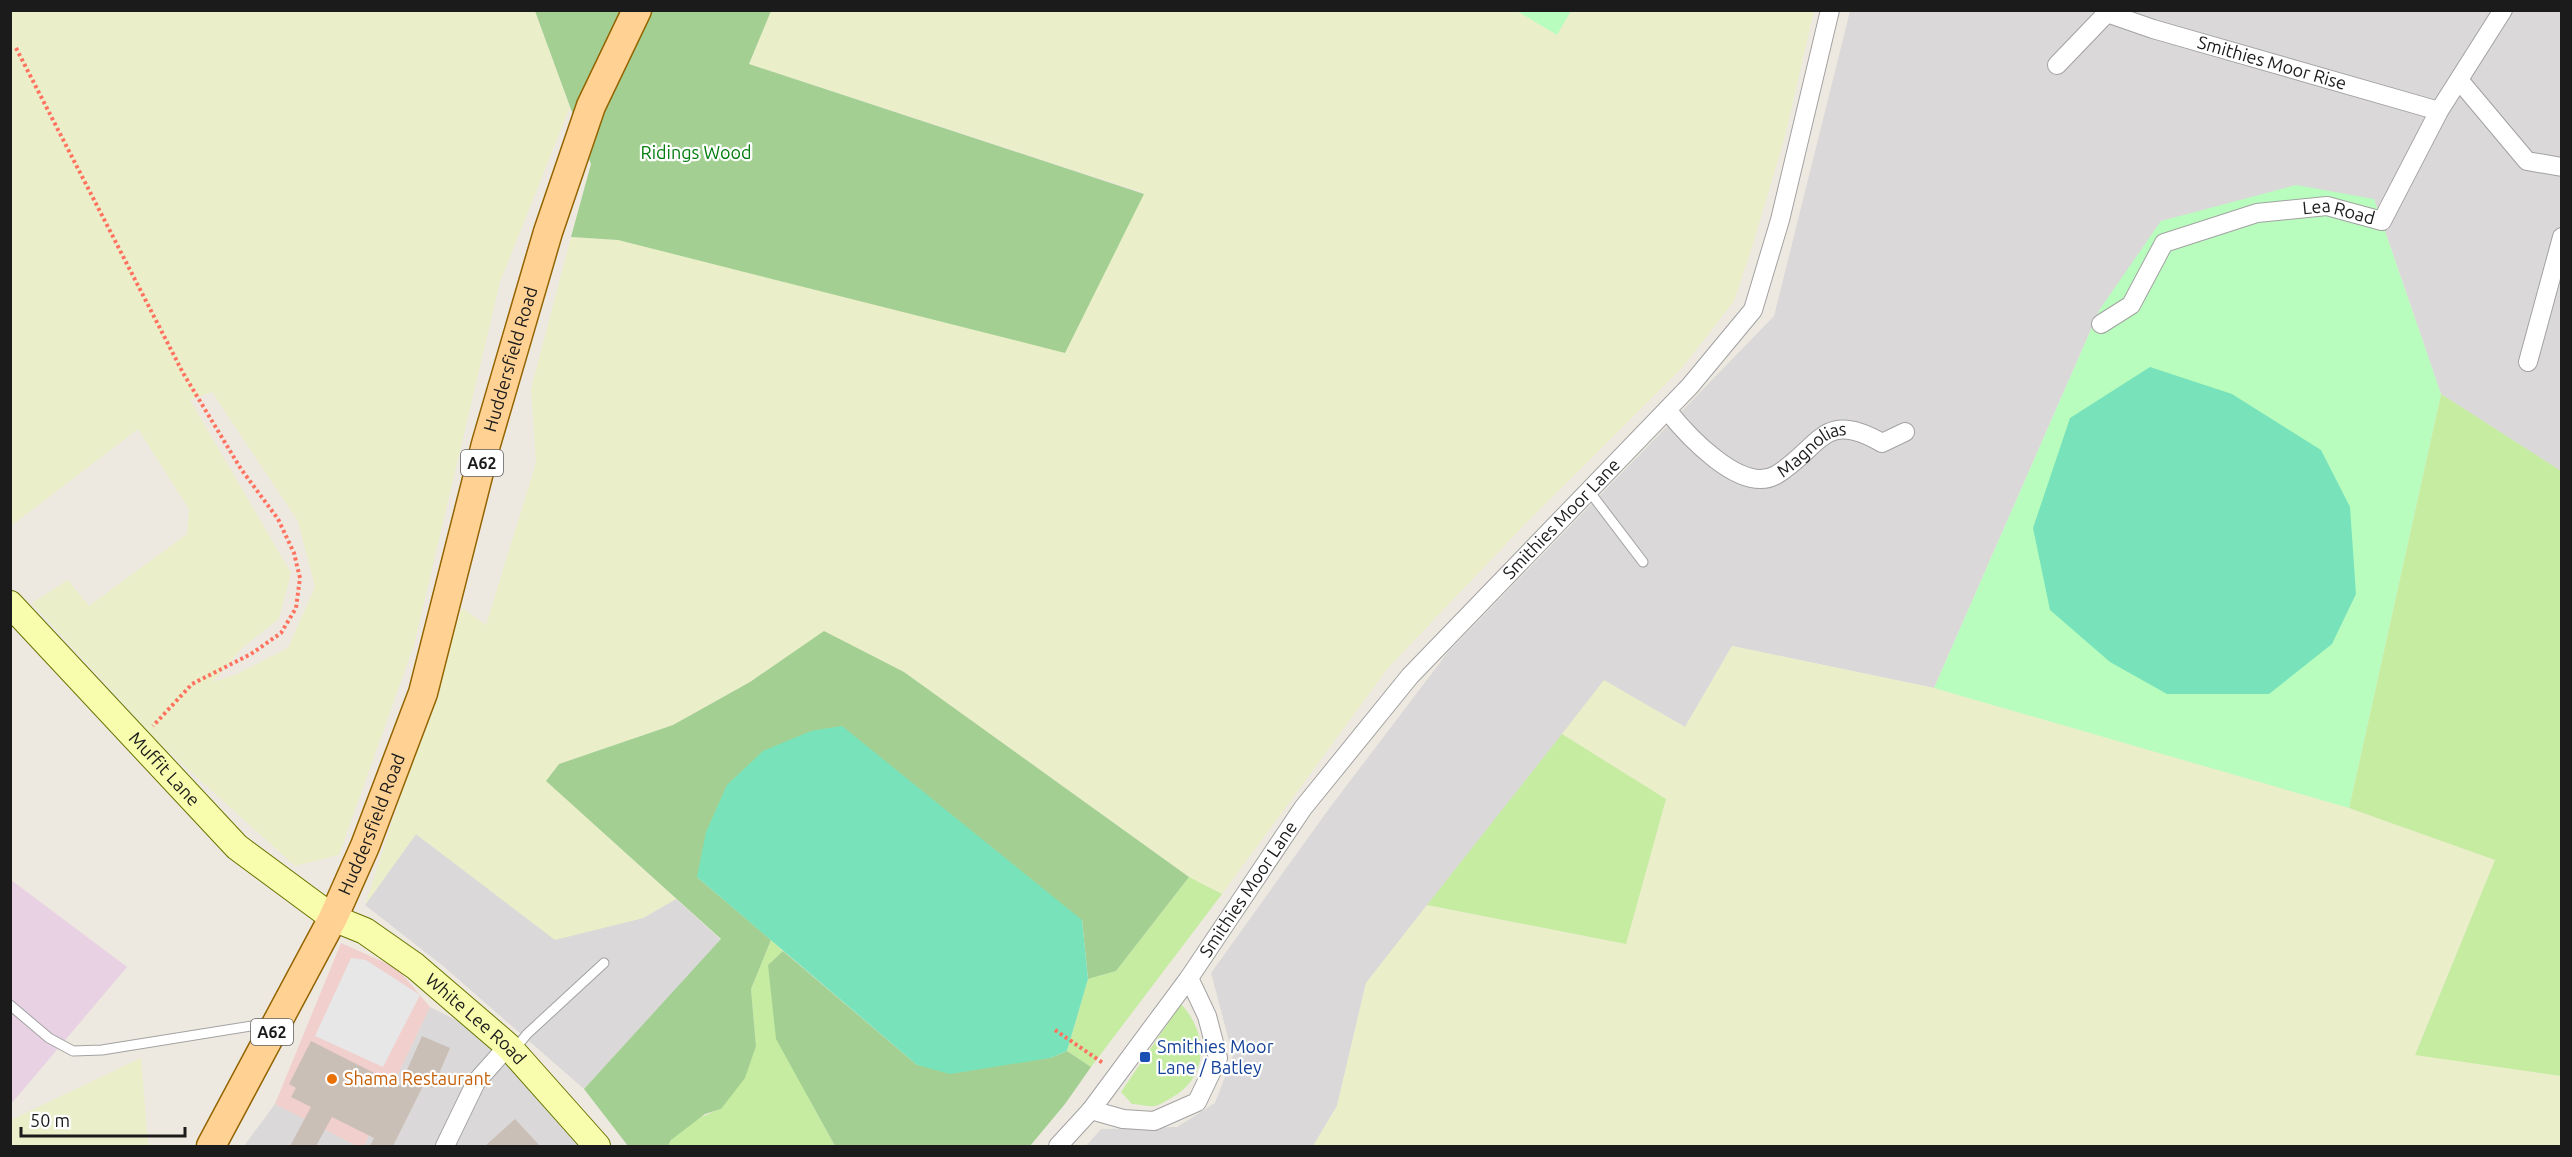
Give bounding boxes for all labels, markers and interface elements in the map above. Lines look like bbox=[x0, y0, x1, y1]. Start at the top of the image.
street label: Smithies Moor Rise bbox=[2195, 31, 2349, 93]
park label: Ridings Wood bbox=[640, 142, 752, 162]
street label: Lea Road bbox=[2301, 195, 2377, 228]
street label: Huddersfield Road bbox=[479, 284, 541, 434]
street label: Magnolias bbox=[1773, 418, 1847, 481]
road number: A62 bbox=[461, 450, 503, 476]
street label: Smithies Moor Lane bbox=[1498, 454, 1623, 583]
street label: Muffit Lane bbox=[126, 727, 204, 810]
street label: Huddersfield Road bbox=[334, 751, 408, 898]
street label: Smithies Moor Lane bbox=[1195, 817, 1300, 961]
street label: White Lee Road bbox=[422, 969, 530, 1068]
road number: A62 bbox=[251, 1019, 293, 1045]
place label: Smithies Moor Lane / Batley bbox=[1157, 1036, 1274, 1077]
marker: Smithies Moor Lane / Batley bbox=[1138, 1050, 1152, 1064]
place label: Shama Restaurant bbox=[344, 1068, 491, 1088]
marker: Shama Restaurant bbox=[325, 1072, 339, 1086]
scale bar bbox=[21, 1100, 184, 1138]
text: 50 m bbox=[30, 1110, 70, 1130]

